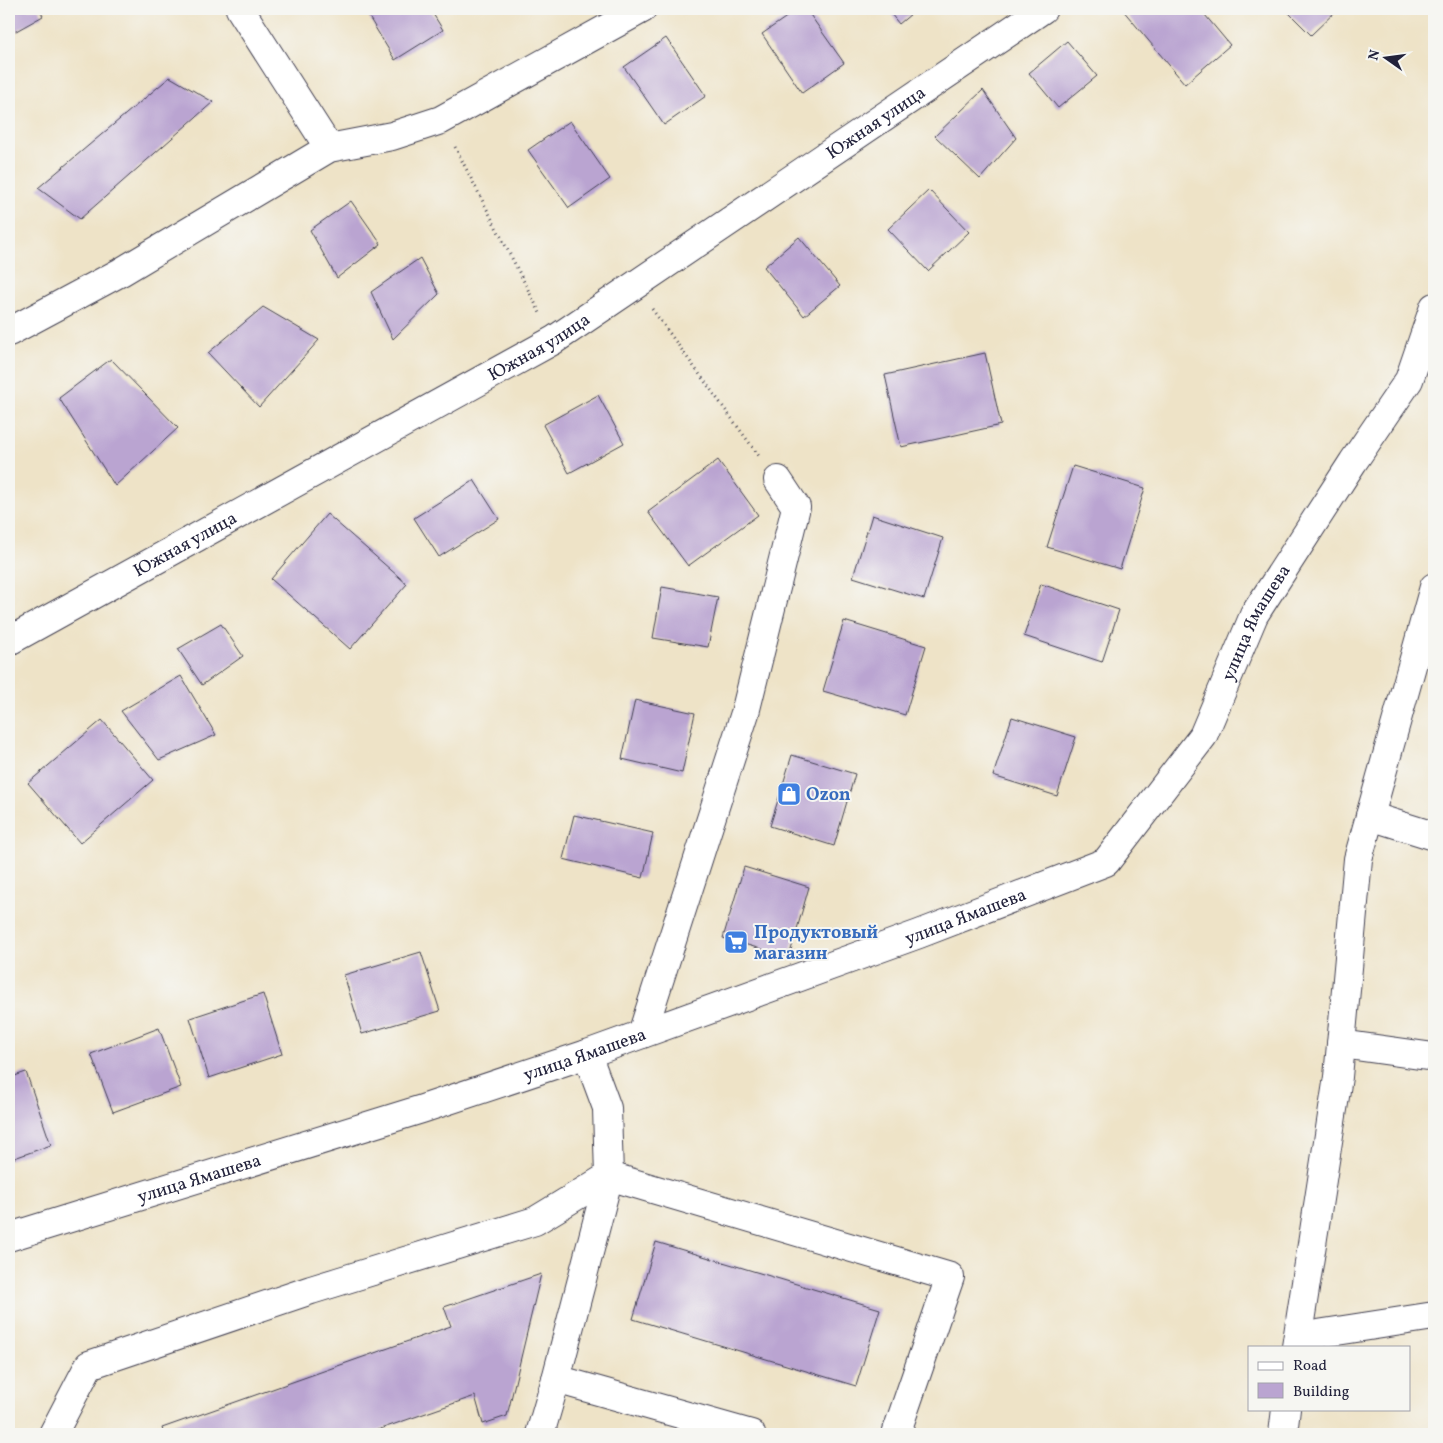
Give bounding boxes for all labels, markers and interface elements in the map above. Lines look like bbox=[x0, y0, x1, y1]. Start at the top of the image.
north arrow bbox=[1360, 32, 1410, 82]
text: N bbox=[1364, 48, 1385, 62]
street label: Южная улица bbox=[822, 81, 931, 166]
street label: Южная улица bbox=[484, 308, 596, 388]
street label: Южная улица bbox=[129, 506, 242, 584]
street label: улица Ямашева bbox=[1217, 560, 1297, 685]
shop icon: Ozon bbox=[776, 781, 802, 807]
place label: Ozon bbox=[806, 783, 851, 808]
street label: улица Ямашева bbox=[902, 883, 1030, 952]
place label: Продуктовый магазин bbox=[754, 921, 878, 967]
supermarket icon: Продуктовый магазин bbox=[723, 929, 749, 955]
street label: улица Ямашева bbox=[520, 1023, 650, 1088]
street label: улица Ямашева bbox=[135, 1149, 265, 1210]
legend bbox=[1248, 1346, 1410, 1410]
text: Road bbox=[1293, 1356, 1327, 1377]
text: Building bbox=[1293, 1382, 1350, 1403]

